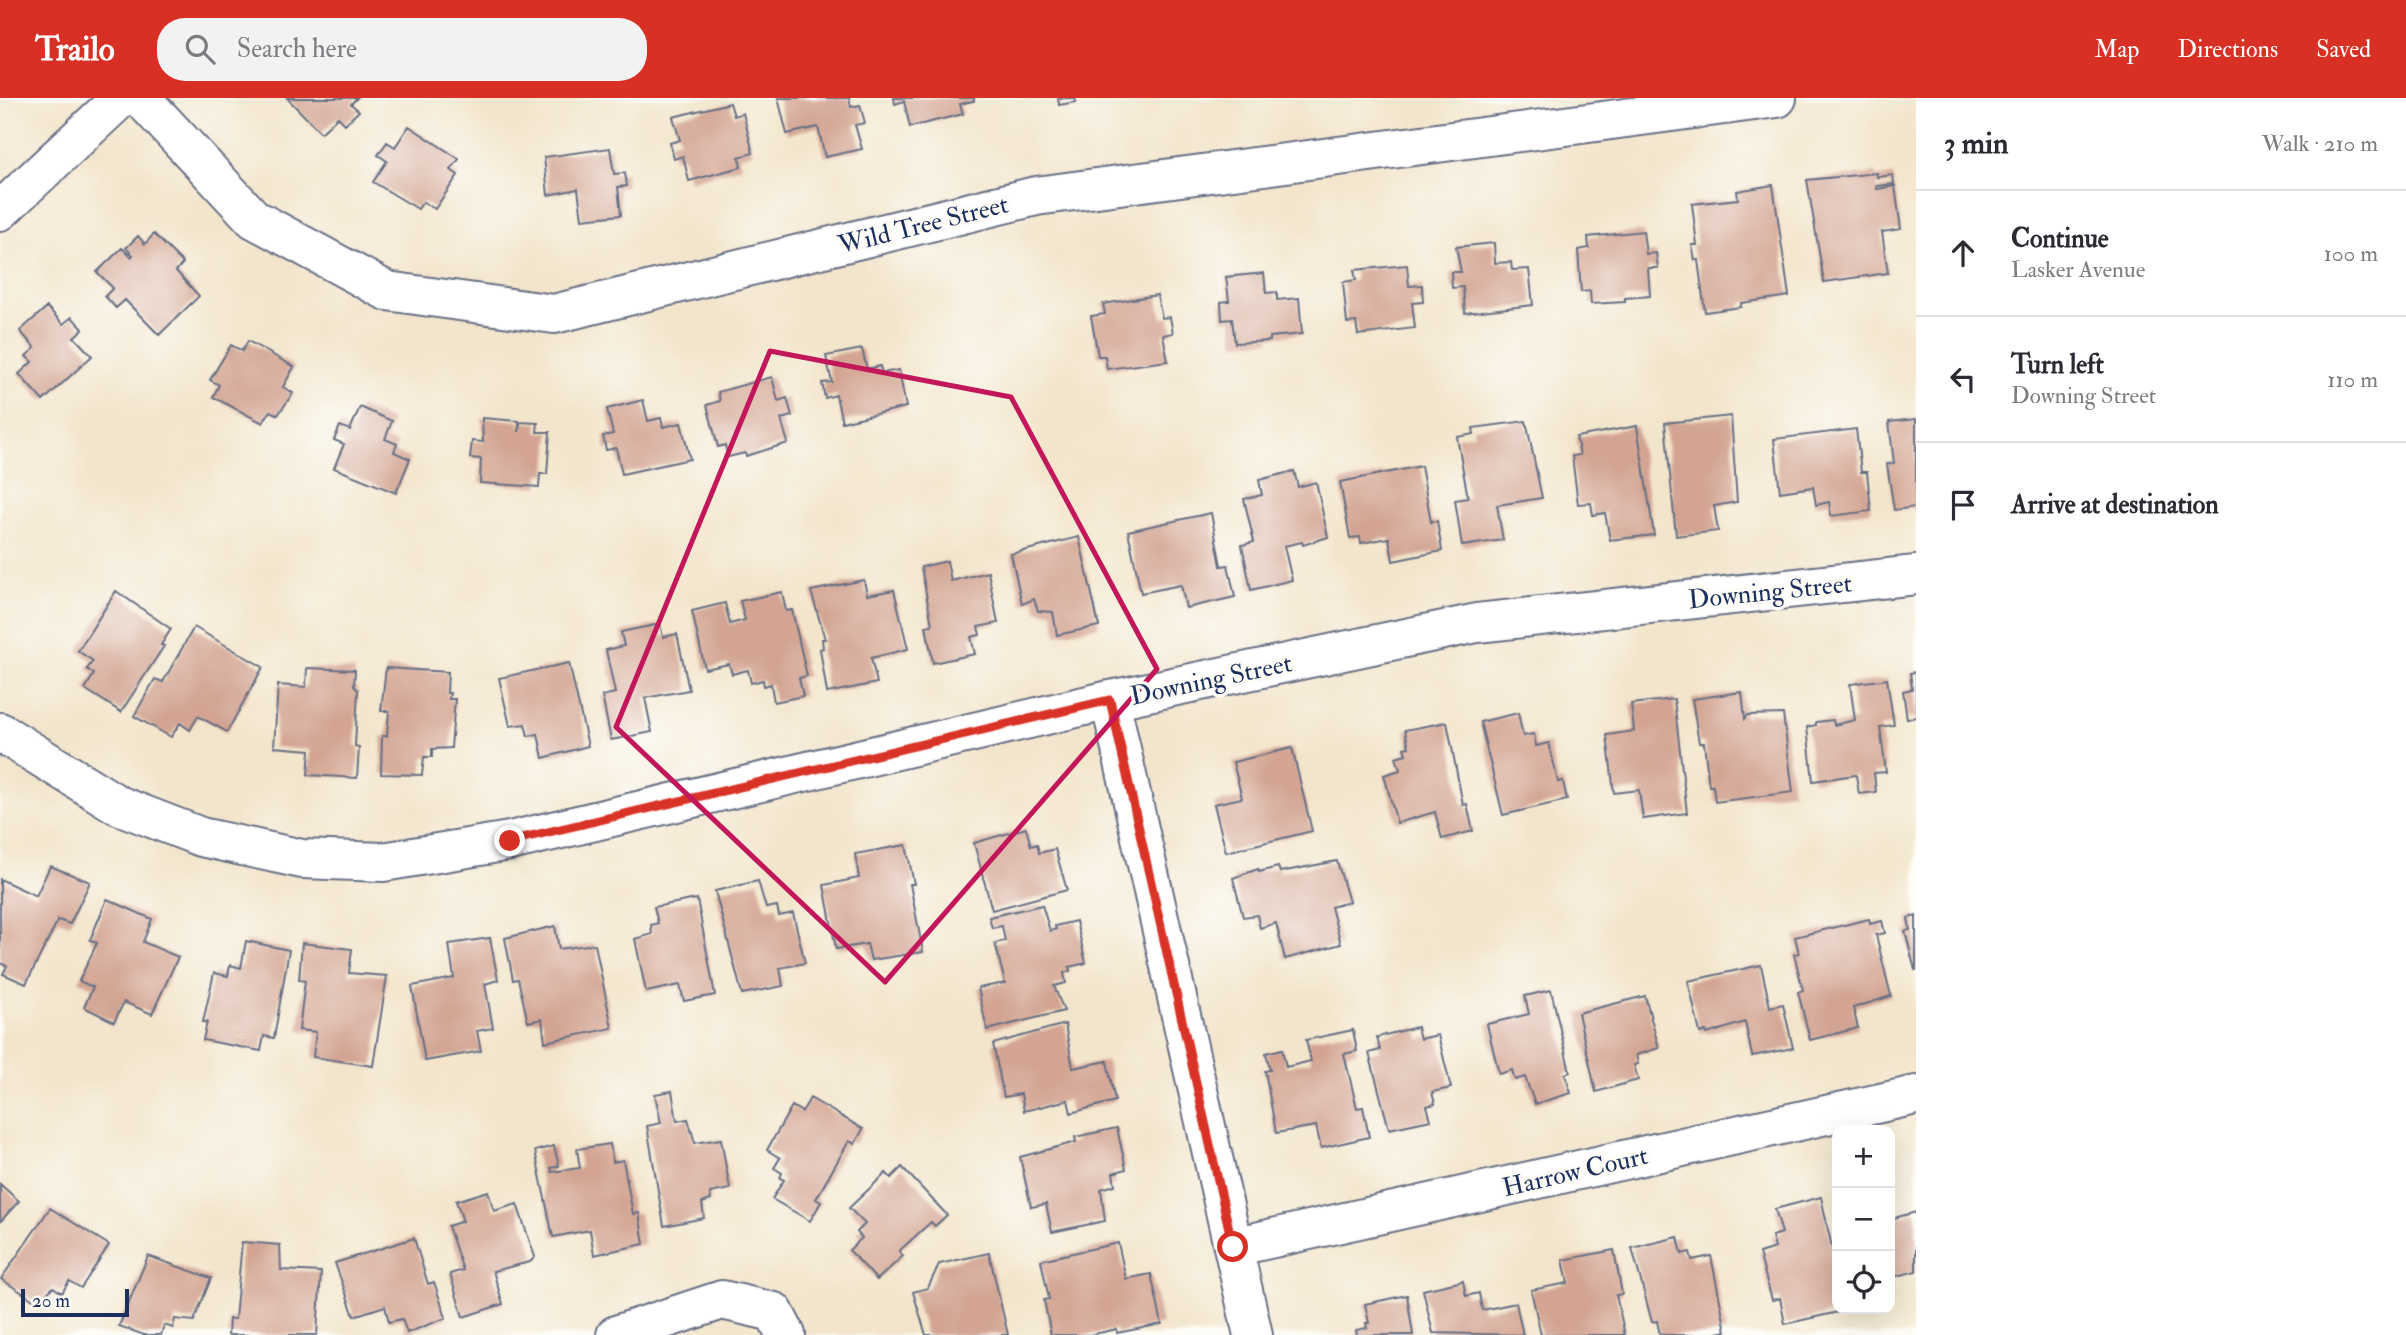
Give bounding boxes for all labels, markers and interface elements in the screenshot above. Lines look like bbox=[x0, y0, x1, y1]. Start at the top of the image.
search box bbox=[157, 18, 647, 81]
text: Trailo bbox=[35, 29, 115, 70]
icon: search bbox=[181, 30, 219, 68]
text: Search here bbox=[237, 33, 357, 65]
text: Map bbox=[2094, 34, 2139, 65]
text: Directions bbox=[2177, 34, 2278, 65]
text: Saved bbox=[2316, 34, 2371, 65]
text: 3 min bbox=[1944, 125, 2009, 162]
text: Walk · 210 m bbox=[2262, 129, 2378, 158]
street label: Wild Tree Street bbox=[834, 188, 1012, 262]
text: Continue bbox=[2011, 223, 2109, 255]
icon: ahead bbox=[1944, 234, 1982, 272]
text: 100 m bbox=[2324, 239, 2378, 268]
text: Lasker Avenue bbox=[2011, 255, 2145, 284]
text: Turn left bbox=[2011, 349, 2104, 381]
icon: left bbox=[1944, 360, 1982, 398]
text: 110 m bbox=[2327, 365, 2378, 394]
text: Downing Street bbox=[2011, 381, 2156, 410]
icon: arrive bbox=[1944, 486, 1982, 524]
text: Arrive at destination bbox=[2011, 489, 2219, 521]
street label: Downing Street bbox=[1687, 567, 1853, 616]
street label: Downing Street bbox=[1128, 647, 1295, 713]
route end bbox=[494, 825, 525, 856]
map controls bbox=[1832, 1125, 1895, 1314]
button: + bbox=[1832, 1125, 1895, 1188]
street label: Harrow Court bbox=[1499, 1140, 1651, 1204]
button: − bbox=[1832, 1188, 1895, 1251]
route start bbox=[1217, 1231, 1248, 1262]
button: locate bbox=[1832, 1251, 1895, 1314]
scale bar bbox=[21, 1286, 130, 1318]
text: 20 m bbox=[32, 1289, 70, 1313]

